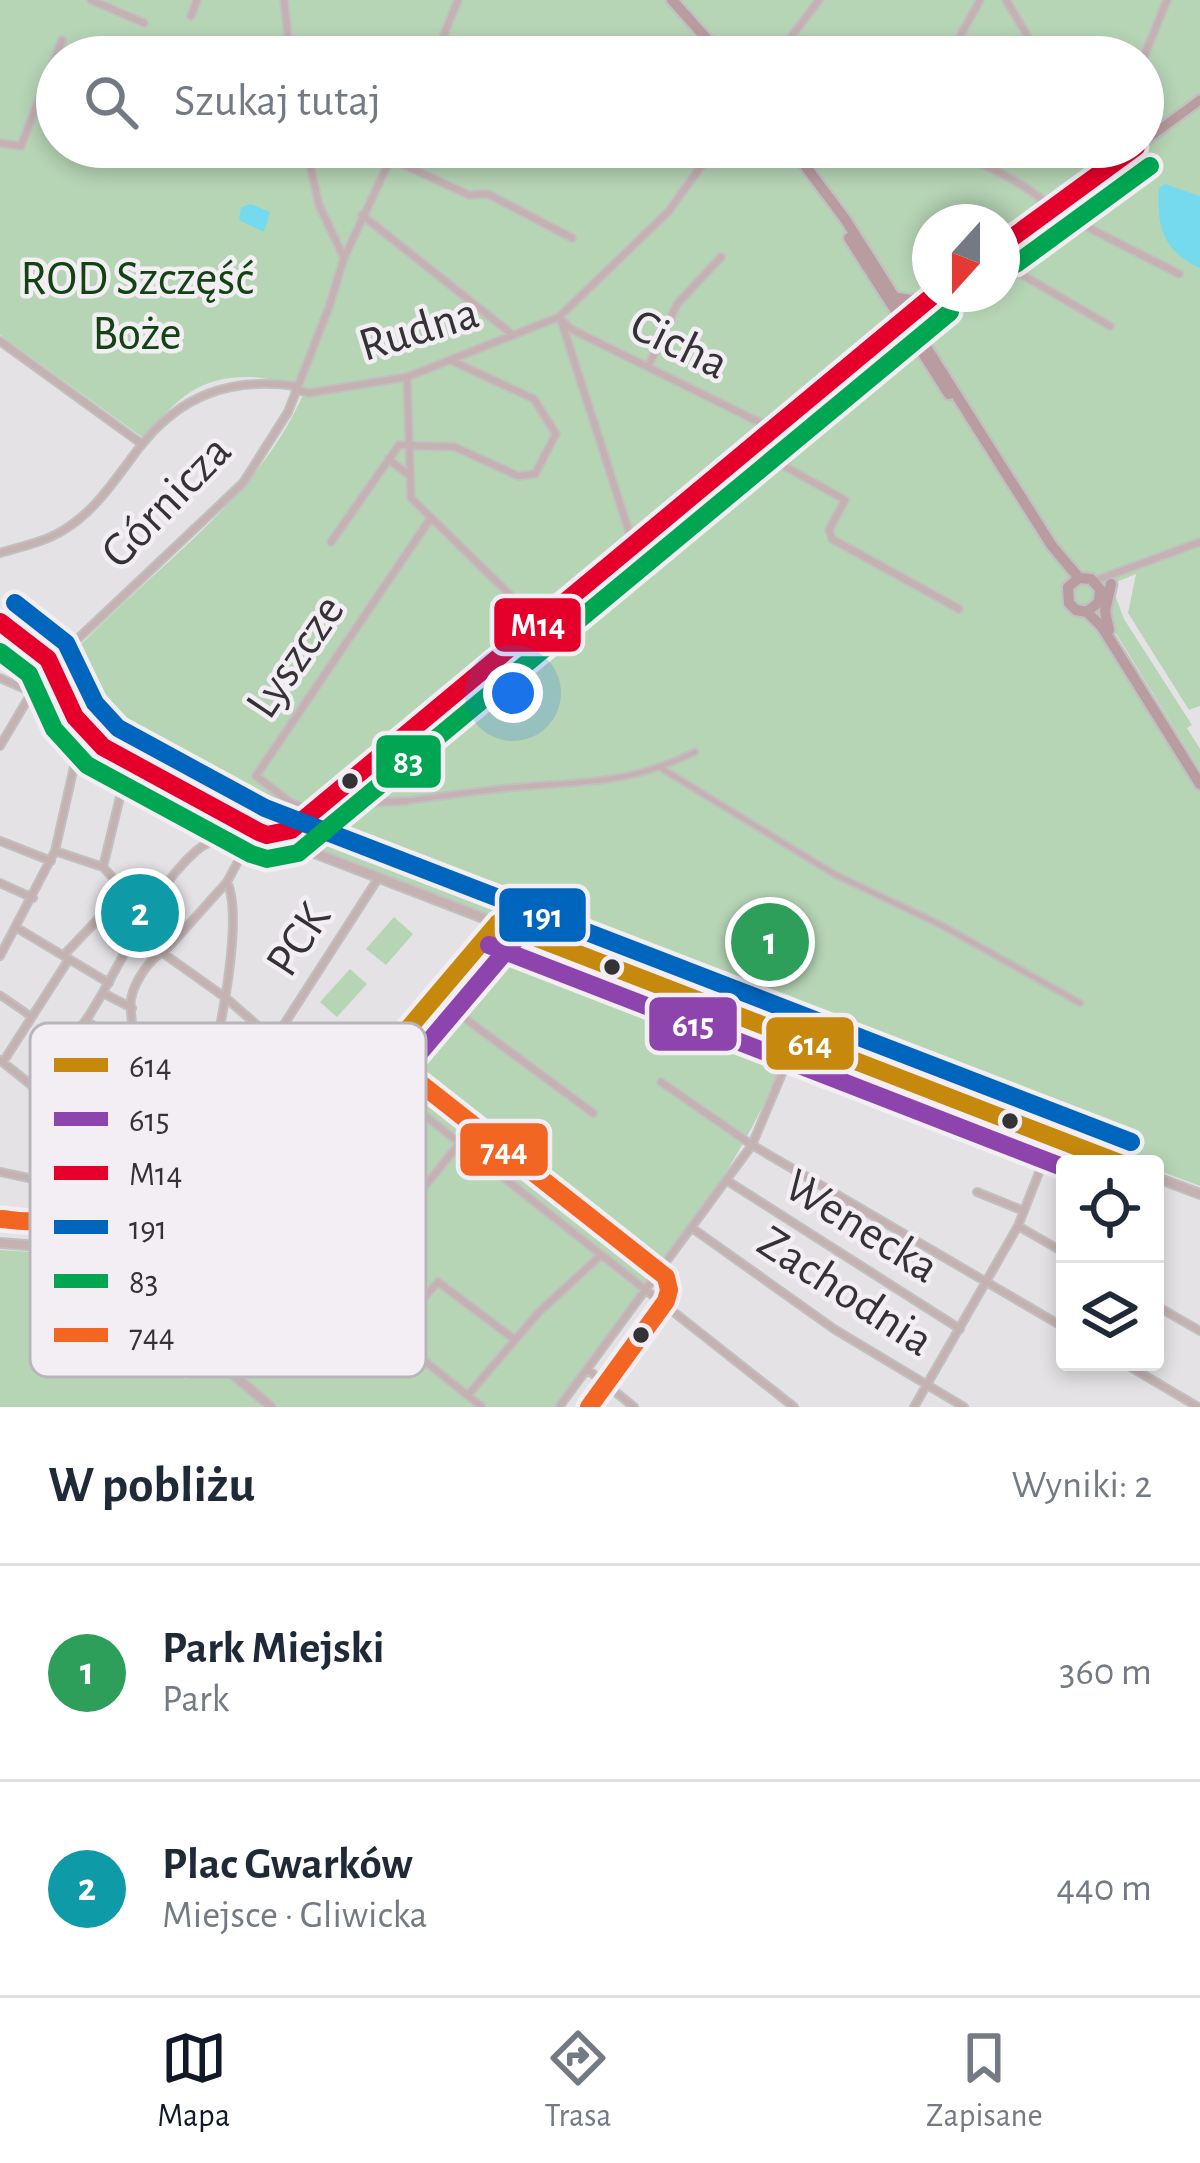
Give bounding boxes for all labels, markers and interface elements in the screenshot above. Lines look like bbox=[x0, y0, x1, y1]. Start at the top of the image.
search box bbox=[36, 36, 1164, 168]
icon: search bbox=[78, 69, 144, 135]
text: Szukaj tutaj bbox=[174, 79, 381, 124]
north arrow bbox=[912, 204, 1020, 312]
park label: ROD Szczęść Boże bbox=[20, 256, 254, 359]
street label: Rudna bbox=[354, 289, 484, 371]
street label: Cicha bbox=[623, 301, 735, 389]
street label: Górnicza bbox=[93, 427, 241, 577]
street label: Lyszcze bbox=[238, 587, 354, 727]
line badge: M14 bbox=[492, 596, 583, 654]
text: M14 bbox=[511, 610, 565, 643]
your location bbox=[483, 663, 543, 723]
line badge: 83 bbox=[374, 733, 443, 790]
text: 83 bbox=[393, 747, 423, 780]
unlabelled marker bbox=[339, 770, 361, 792]
pin: 2 bbox=[101, 868, 179, 958]
line badge: 191 bbox=[497, 886, 588, 944]
street label: PCK bbox=[258, 894, 340, 985]
pin: 1 bbox=[731, 897, 809, 987]
text: 191 bbox=[523, 901, 563, 934]
unlabelled marker bbox=[601, 956, 623, 978]
line badge: 615 bbox=[647, 995, 739, 1053]
text: 615 bbox=[672, 1010, 714, 1043]
line badge: 614 bbox=[764, 1015, 856, 1072]
legend bbox=[30, 1023, 426, 1377]
text: 614 bbox=[788, 1029, 832, 1062]
text: 614 bbox=[129, 1051, 172, 1084]
text: 615 bbox=[129, 1105, 170, 1138]
unlabelled marker bbox=[999, 1110, 1021, 1132]
line badge: 744 bbox=[458, 1121, 550, 1178]
text: 744 bbox=[480, 1135, 528, 1168]
map controls bbox=[1056, 1155, 1164, 1371]
button: locate bbox=[1056, 1155, 1164, 1263]
text: M14 bbox=[129, 1159, 182, 1192]
street label: Wenecka bbox=[776, 1161, 946, 1293]
text: 191 bbox=[129, 1213, 167, 1246]
street label: Zachodnia bbox=[749, 1218, 941, 1366]
button: layers bbox=[1056, 1263, 1164, 1371]
text: 83 bbox=[129, 1267, 158, 1300]
text: 744 bbox=[129, 1321, 175, 1354]
unlabelled marker bbox=[630, 1324, 652, 1346]
text: W pobliżu bbox=[48, 1460, 255, 1511]
text: Wyniki: 2 bbox=[1012, 1466, 1152, 1505]
text: Park Miejski bbox=[162, 1626, 385, 1671]
text: 1 bbox=[80, 1653, 94, 1692]
text: 360 m bbox=[1059, 1653, 1152, 1692]
text: Park bbox=[162, 1680, 229, 1719]
text: Plac Gwarków bbox=[162, 1842, 413, 1887]
text: 2 bbox=[78, 1869, 96, 1908]
text: 440 m bbox=[1056, 1869, 1152, 1908]
text: Miejsce · Gliwicka bbox=[162, 1896, 428, 1935]
tab: Mapa bbox=[157, 2025, 230, 2137]
tab: Trasa bbox=[545, 2025, 612, 2137]
tab: Zapisane bbox=[926, 2025, 1043, 2137]

